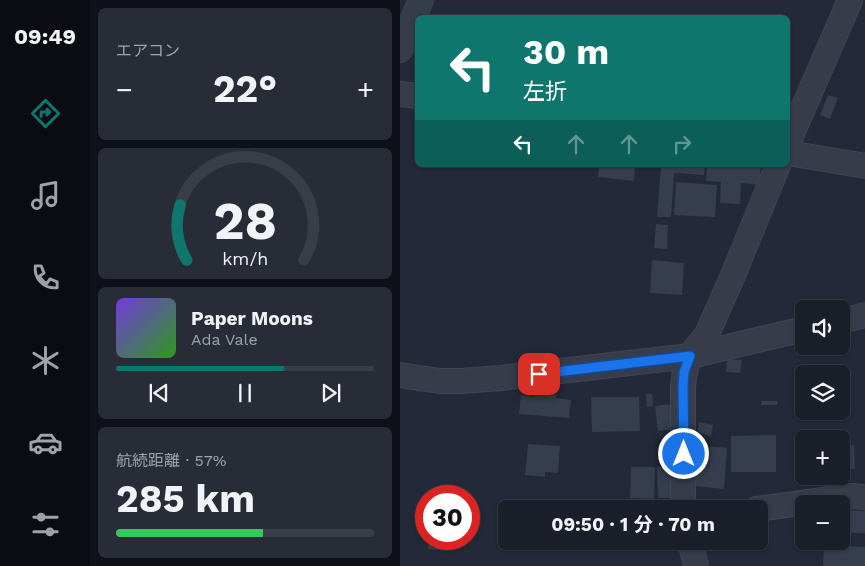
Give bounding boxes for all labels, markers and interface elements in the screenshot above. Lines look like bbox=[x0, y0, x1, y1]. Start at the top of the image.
text: 09:49 bbox=[14, 24, 76, 49]
text: 30 m bbox=[523, 31, 609, 73]
icon: left bbox=[440, 35, 505, 100]
text: エアコン bbox=[116, 41, 180, 60]
text: 22° bbox=[213, 67, 277, 111]
text: − bbox=[116, 73, 133, 106]
text: + bbox=[357, 73, 374, 106]
text: 左折 bbox=[523, 79, 567, 104]
icon: directions bbox=[28, 96, 63, 131]
icon: left bbox=[509, 130, 537, 158]
icon: ahead bbox=[562, 130, 590, 158]
icon: ahead bbox=[615, 130, 643, 158]
icon: right bbox=[668, 130, 696, 158]
icon: music bbox=[28, 178, 63, 213]
text: 28 bbox=[213, 191, 277, 252]
text: km/h bbox=[222, 248, 268, 269]
icon: phone bbox=[28, 260, 63, 295]
map controls bbox=[795, 300, 850, 550]
button: sound bbox=[795, 300, 850, 355]
text: Paper Moons bbox=[191, 307, 313, 330]
text: Ada Vale bbox=[191, 330, 258, 349]
icon: climate bbox=[28, 343, 63, 378]
pin bbox=[518, 353, 560, 395]
icon: arrive bbox=[525, 360, 553, 388]
button: layers bbox=[795, 365, 850, 420]
icon: previous bbox=[145, 379, 173, 407]
icon: pause bbox=[231, 379, 259, 407]
icon: next bbox=[317, 379, 345, 407]
icon: car bbox=[28, 425, 63, 460]
position arrow bbox=[657, 427, 709, 479]
button: + bbox=[795, 430, 850, 485]
text: 航続距離 · 57% bbox=[116, 451, 227, 470]
text: 285 km bbox=[116, 477, 255, 521]
speed limit sign: 30 bbox=[415, 485, 480, 550]
button: − bbox=[795, 495, 850, 550]
icon: filters bbox=[28, 507, 63, 542]
text: 09:50 · 1 分 · 70 m bbox=[551, 513, 715, 536]

